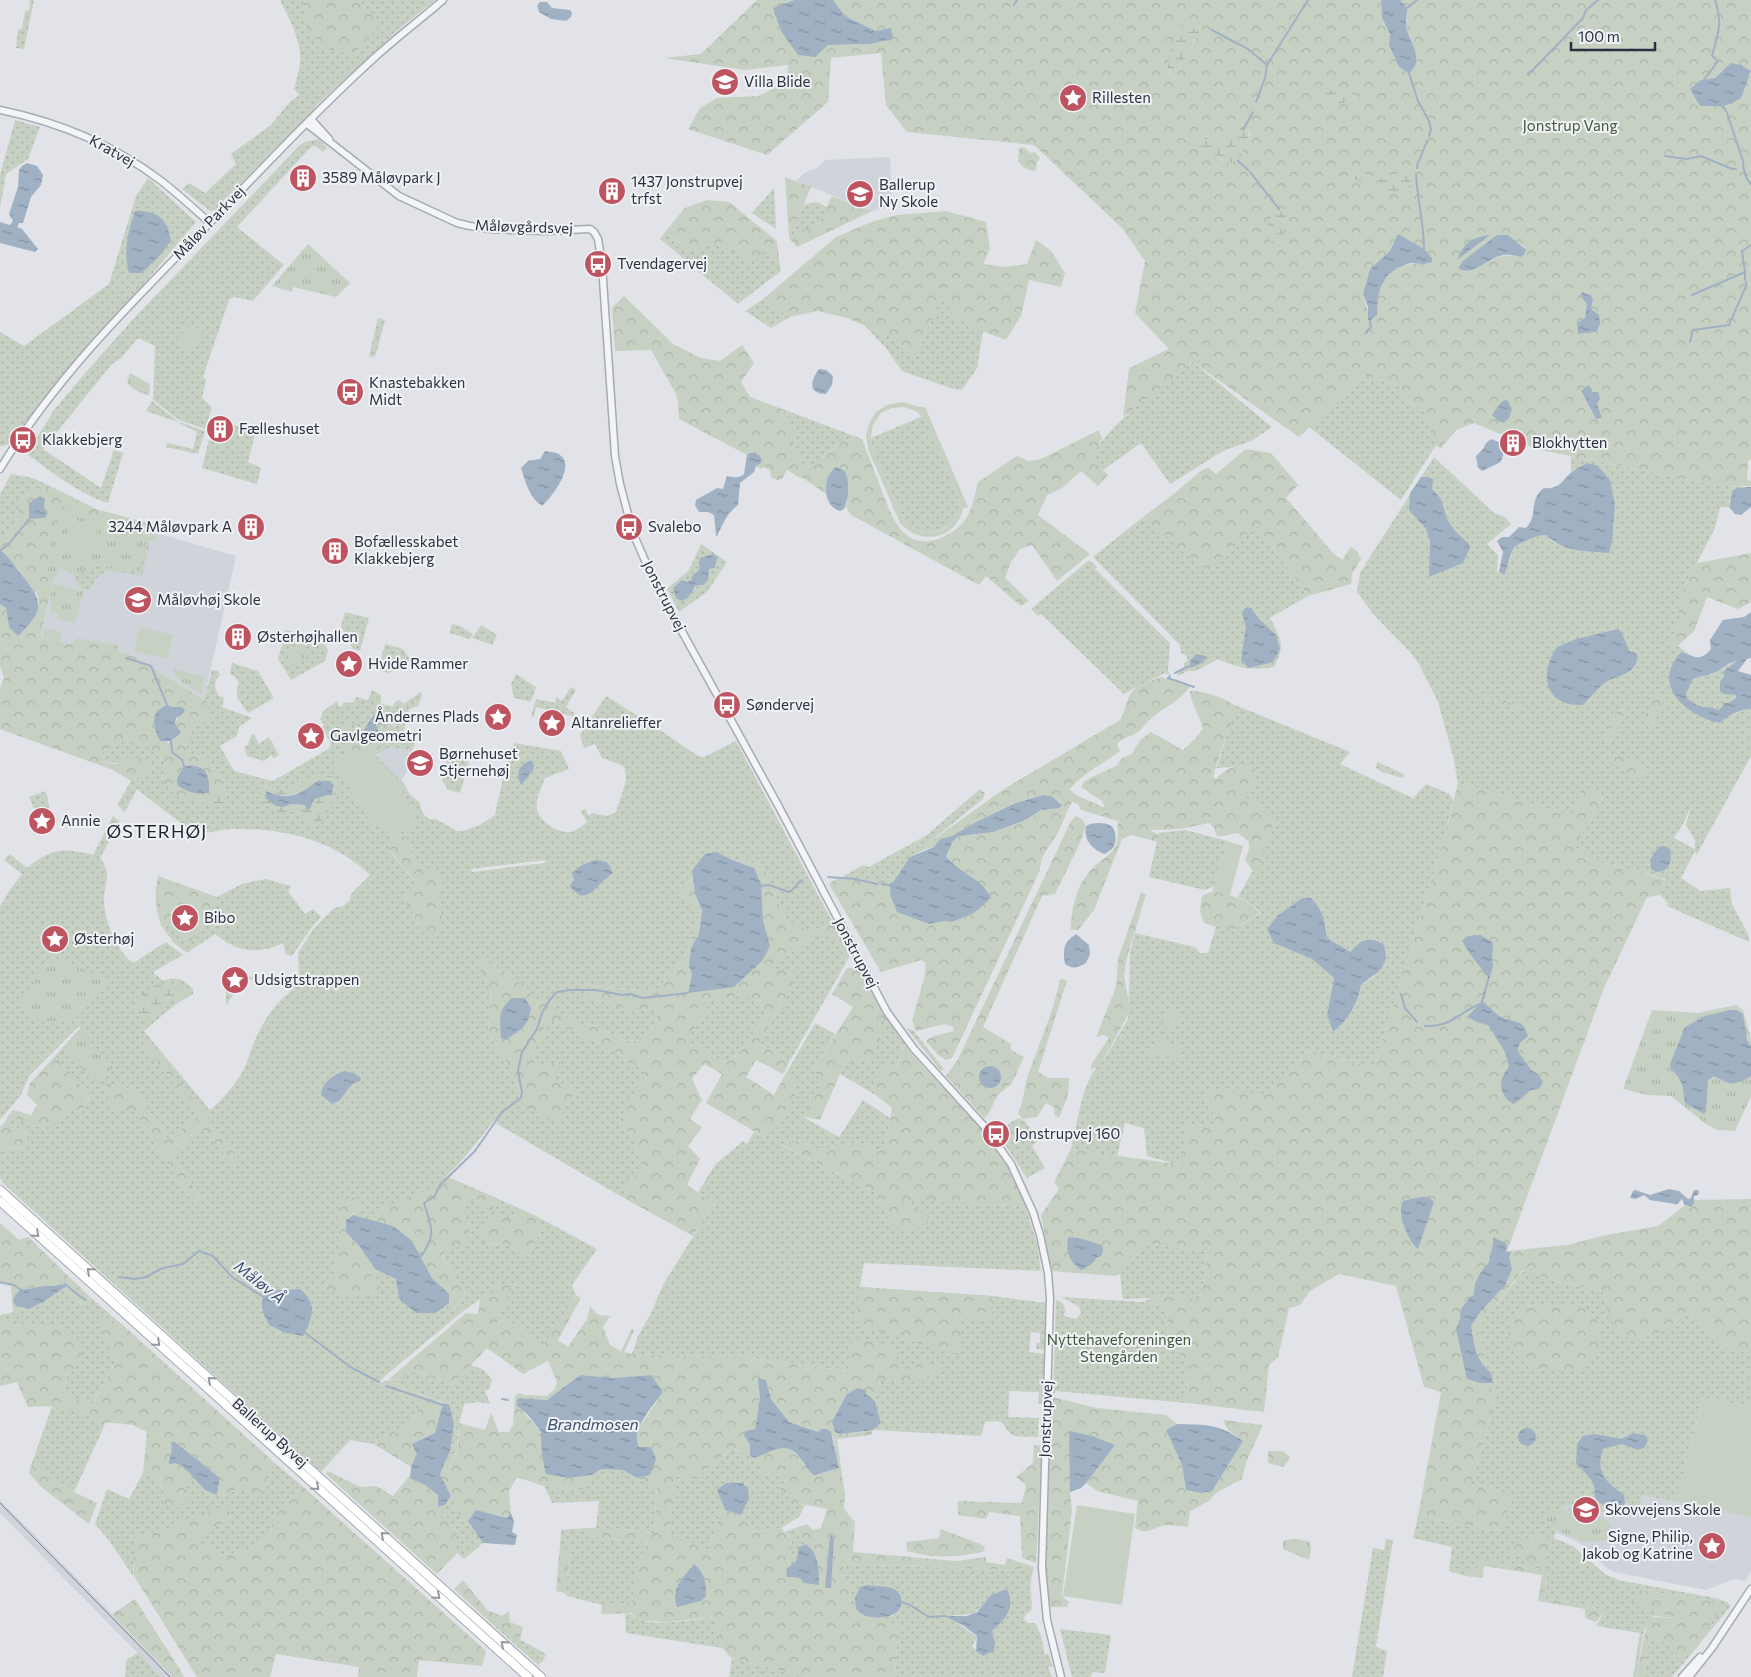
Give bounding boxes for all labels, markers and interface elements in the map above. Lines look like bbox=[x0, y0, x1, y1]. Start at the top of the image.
scale bar bbox=[1571, 20, 1655, 52]
text: 100 m bbox=[1578, 27, 1620, 45]
school or university icon: Villa Blide bbox=[710, 67, 740, 97]
place label: Villa Blide bbox=[744, 72, 810, 90]
place icon: Rillesten bbox=[1058, 83, 1088, 113]
place label: Rillesten bbox=[1092, 88, 1151, 106]
park label: Jonstrup Vang bbox=[1522, 116, 1618, 134]
street label: Kratvej bbox=[87, 130, 138, 170]
building icon: 3589 Måløvpark J bbox=[288, 163, 318, 193]
place label: 3589 Måløvpark J bbox=[322, 168, 441, 186]
place label: 1437 Jonstrupvej trfst bbox=[631, 172, 743, 207]
place label: Ballerup Ny Skole bbox=[879, 175, 938, 210]
building icon: 1437 Jonstrupvej trfst bbox=[597, 176, 627, 206]
school or university icon: Ballerup Ny Skole bbox=[845, 179, 875, 209]
street label: Måløv Parkvej bbox=[169, 182, 248, 263]
street label: Måløvgårdsvej bbox=[475, 215, 573, 237]
bus stop icon: Tvendagervej bbox=[583, 249, 613, 279]
place label: Tvendagervej bbox=[617, 254, 707, 272]
place label: Knastebakken Midt bbox=[369, 373, 465, 408]
bus stop icon: Knastebakken Midt bbox=[335, 377, 365, 407]
building icon: Fælleshuset bbox=[205, 414, 235, 444]
place label: Fælleshuset bbox=[239, 419, 320, 437]
bus stop icon: Klakkebjerg bbox=[8, 425, 38, 455]
building icon: Blokhytten bbox=[1498, 428, 1528, 458]
place label: Klakkebjerg bbox=[42, 430, 122, 448]
place label: Blokhytten bbox=[1532, 433, 1607, 451]
building icon: 3244 Måløvpark A bbox=[236, 512, 266, 542]
bus stop icon: Svalebo bbox=[614, 512, 644, 542]
place label: 3244 Måløvpark A bbox=[108, 517, 232, 535]
place label: Svalebo bbox=[648, 517, 701, 535]
place label: Bofællesskabet Klakkebjerg bbox=[354, 532, 459, 567]
building icon: Bofællesskabet Klakkebjerg bbox=[320, 536, 350, 566]
street label: Jonstrupvej bbox=[639, 557, 690, 634]
school or university icon: Måløvhøj Skole bbox=[123, 585, 153, 615]
place label: Måløvhøj Skole bbox=[157, 590, 261, 608]
building icon: Østerhøjhallen bbox=[223, 622, 253, 652]
place label: Østerhøjhallen bbox=[257, 627, 358, 645]
place icon: Hvide Rammer bbox=[334, 649, 364, 679]
place label: Hvide Rammer bbox=[368, 654, 468, 672]
bus stop icon: Søndervej bbox=[712, 690, 742, 720]
place label: Søndervej bbox=[746, 695, 814, 713]
place icon: Åndernes Plads bbox=[483, 702, 513, 732]
place label: Åndernes Plads bbox=[375, 706, 479, 725]
place icon: Altanrelieffer bbox=[537, 708, 567, 738]
place label: Altanrelieffer bbox=[571, 713, 662, 731]
place icon: Gavlgeometri bbox=[296, 721, 326, 751]
place label: Gavlgeometri bbox=[330, 726, 422, 744]
place label: Børnehuset Stjernehøj bbox=[439, 744, 518, 779]
school or university icon: Børnehuset Stjernehøj bbox=[405, 748, 435, 778]
place icon: Annie bbox=[27, 806, 57, 836]
place label: Annie bbox=[61, 811, 100, 829]
district label: ØSTERHØJ bbox=[107, 820, 207, 842]
place icon: Bibo bbox=[170, 903, 200, 933]
place label: Bibo bbox=[204, 908, 235, 926]
street label: Jonstrupvej bbox=[831, 914, 883, 991]
place icon: Østerhøj bbox=[40, 924, 70, 954]
place label: Østerhøj bbox=[74, 929, 134, 947]
place icon: Udsigtstrappen bbox=[220, 965, 250, 995]
place label: Udsigtstrappen bbox=[254, 970, 359, 988]
bus stop icon: Jonstrupvej 160 bbox=[981, 1119, 1011, 1149]
place label: Jonstrupvej 160 bbox=[1015, 1124, 1120, 1142]
one-way arrow bbox=[31, 1228, 40, 1237]
water label: Måløv Å bbox=[231, 1256, 289, 1307]
one-way arrow bbox=[87, 1268, 96, 1277]
park label: Nyttehaveforeningen Stengården bbox=[1047, 1330, 1191, 1365]
one-way arrow bbox=[151, 1337, 160, 1346]
one-way arrow bbox=[208, 1377, 217, 1386]
street label: Jonstrupvej bbox=[1035, 1380, 1055, 1458]
street label: Ballerup Byvej bbox=[229, 1394, 312, 1471]
water label: Brandmosen bbox=[547, 1414, 639, 1433]
one-way arrow bbox=[310, 1481, 319, 1490]
school or university icon: Skovvejens Skole bbox=[1571, 1495, 1601, 1525]
place label: Skovvejens Skole bbox=[1605, 1500, 1721, 1518]
place label: Signe, Philip, Jakob og Katrine bbox=[1582, 1527, 1693, 1562]
place icon: Signe, Philip, Jakob og Katrine bbox=[1697, 1531, 1727, 1561]
one-way arrow bbox=[380, 1532, 389, 1541]
one-way arrow bbox=[431, 1590, 440, 1599]
one-way arrow bbox=[501, 1641, 510, 1650]

